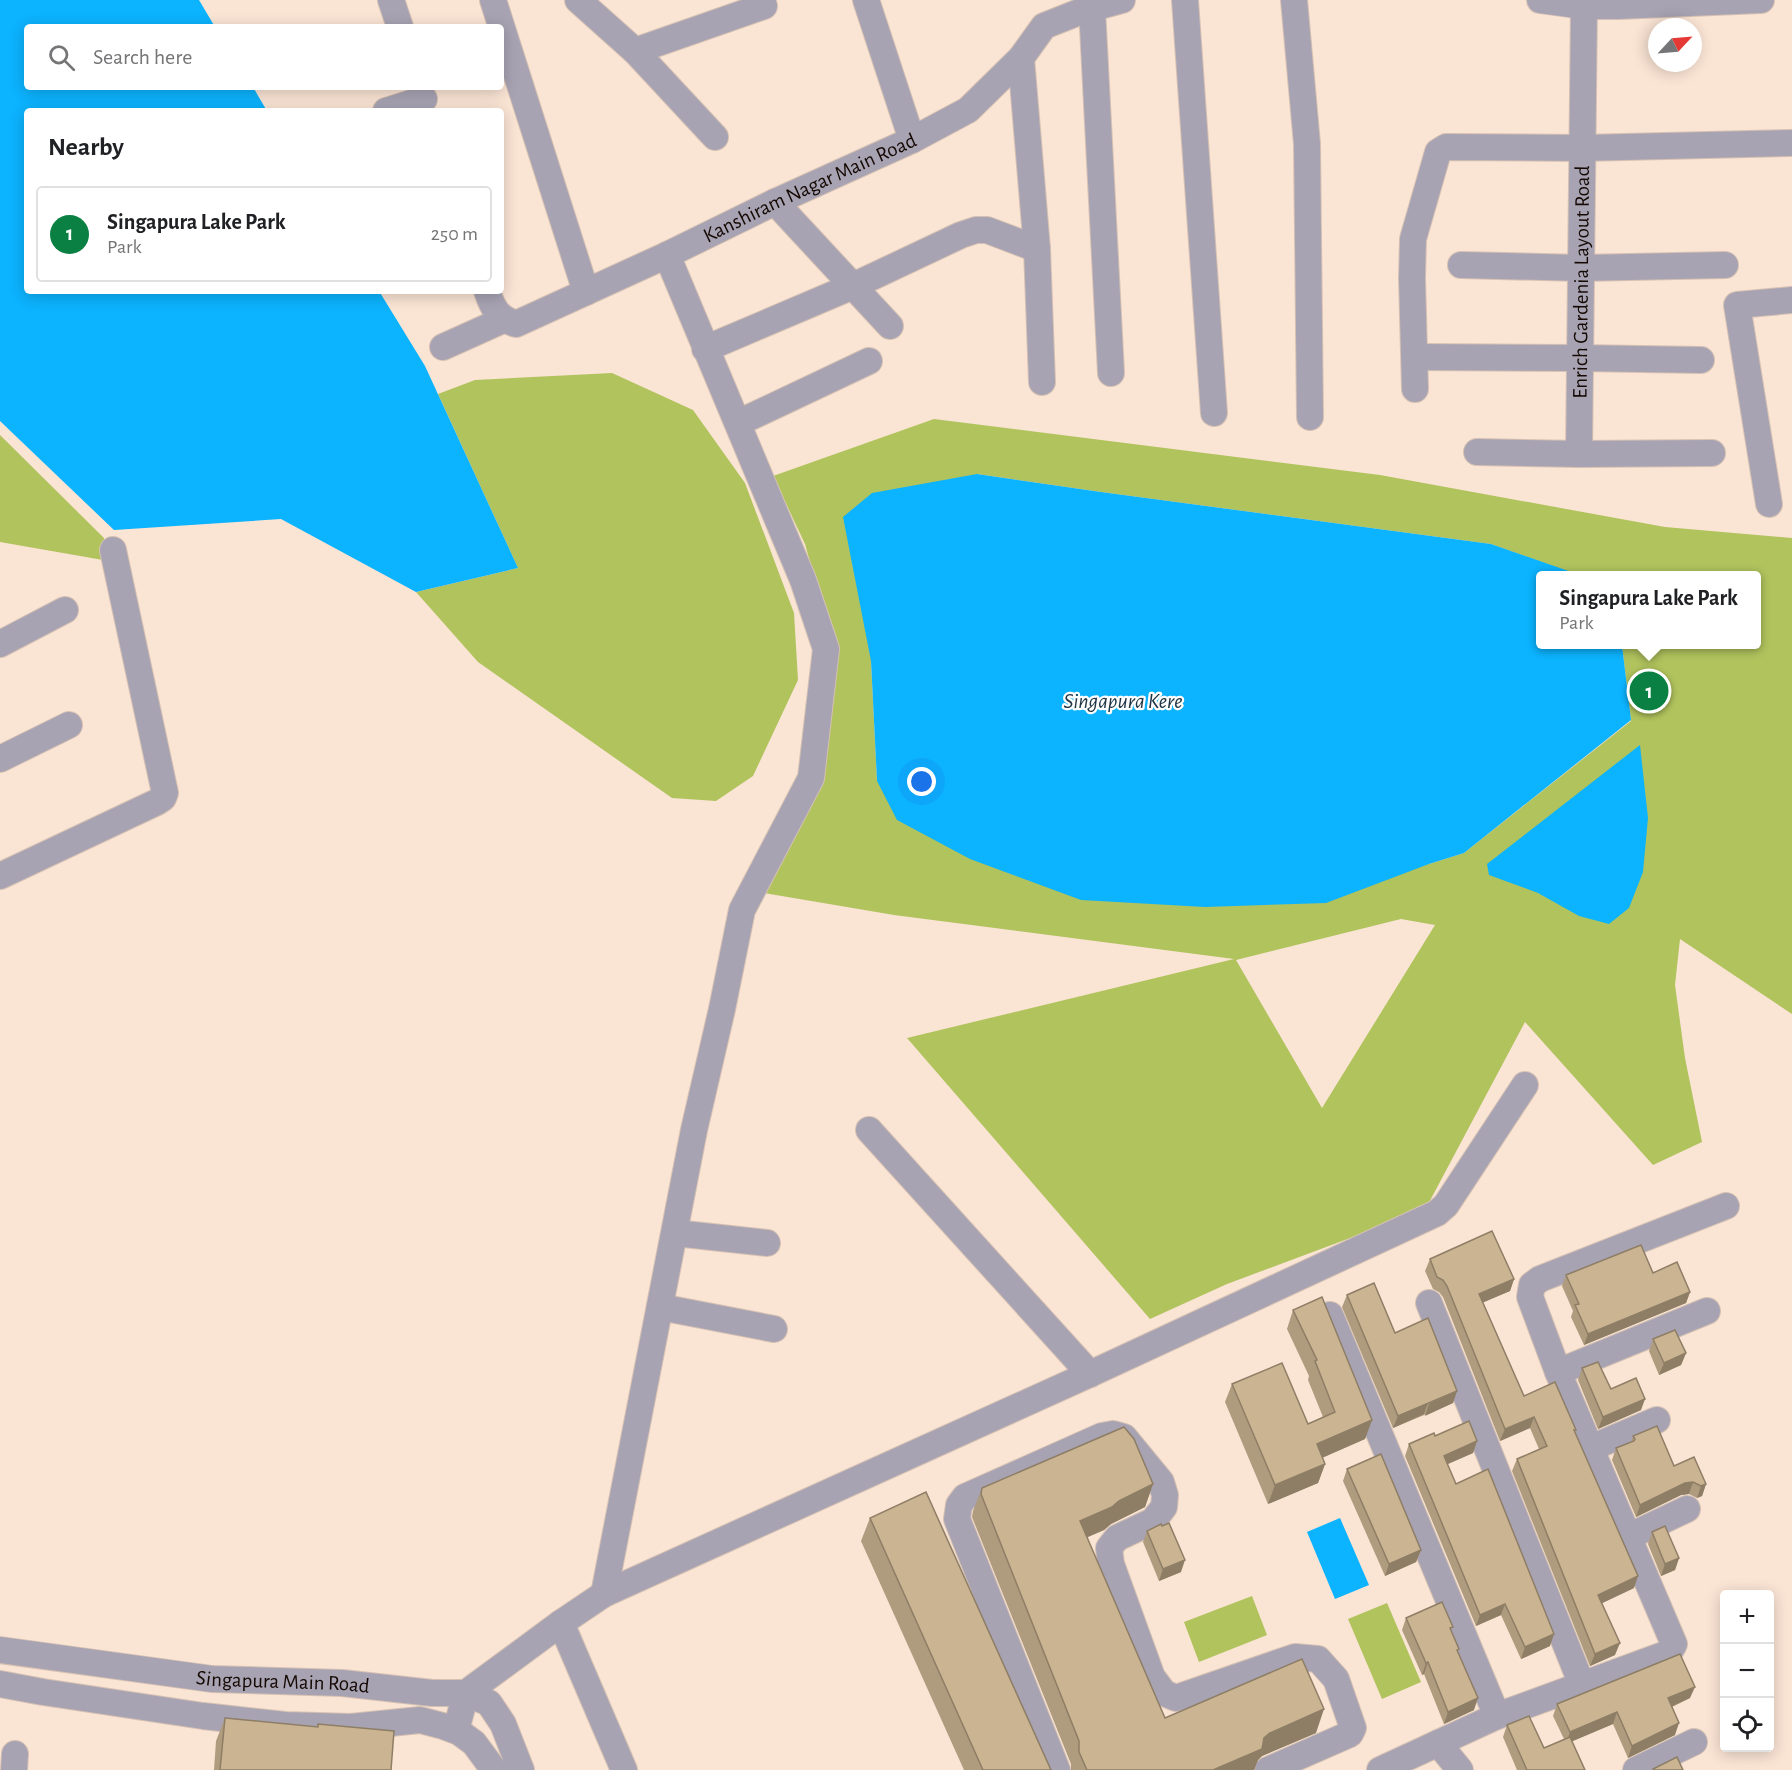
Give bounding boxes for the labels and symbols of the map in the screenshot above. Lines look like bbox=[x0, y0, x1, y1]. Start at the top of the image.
north arrow bbox=[1648, 18, 1702, 72]
street label: Kanshiram Nagar Main Road bbox=[700, 129, 920, 247]
street label: Enrich Gardenia Layout Road bbox=[1570, 165, 1593, 399]
pin: 1 bbox=[1630, 668, 1668, 714]
water label: Singapura Kere bbox=[1063, 690, 1183, 713]
your location bbox=[907, 767, 936, 796]
street label: Singapura Main Road bbox=[195, 1667, 371, 1697]

